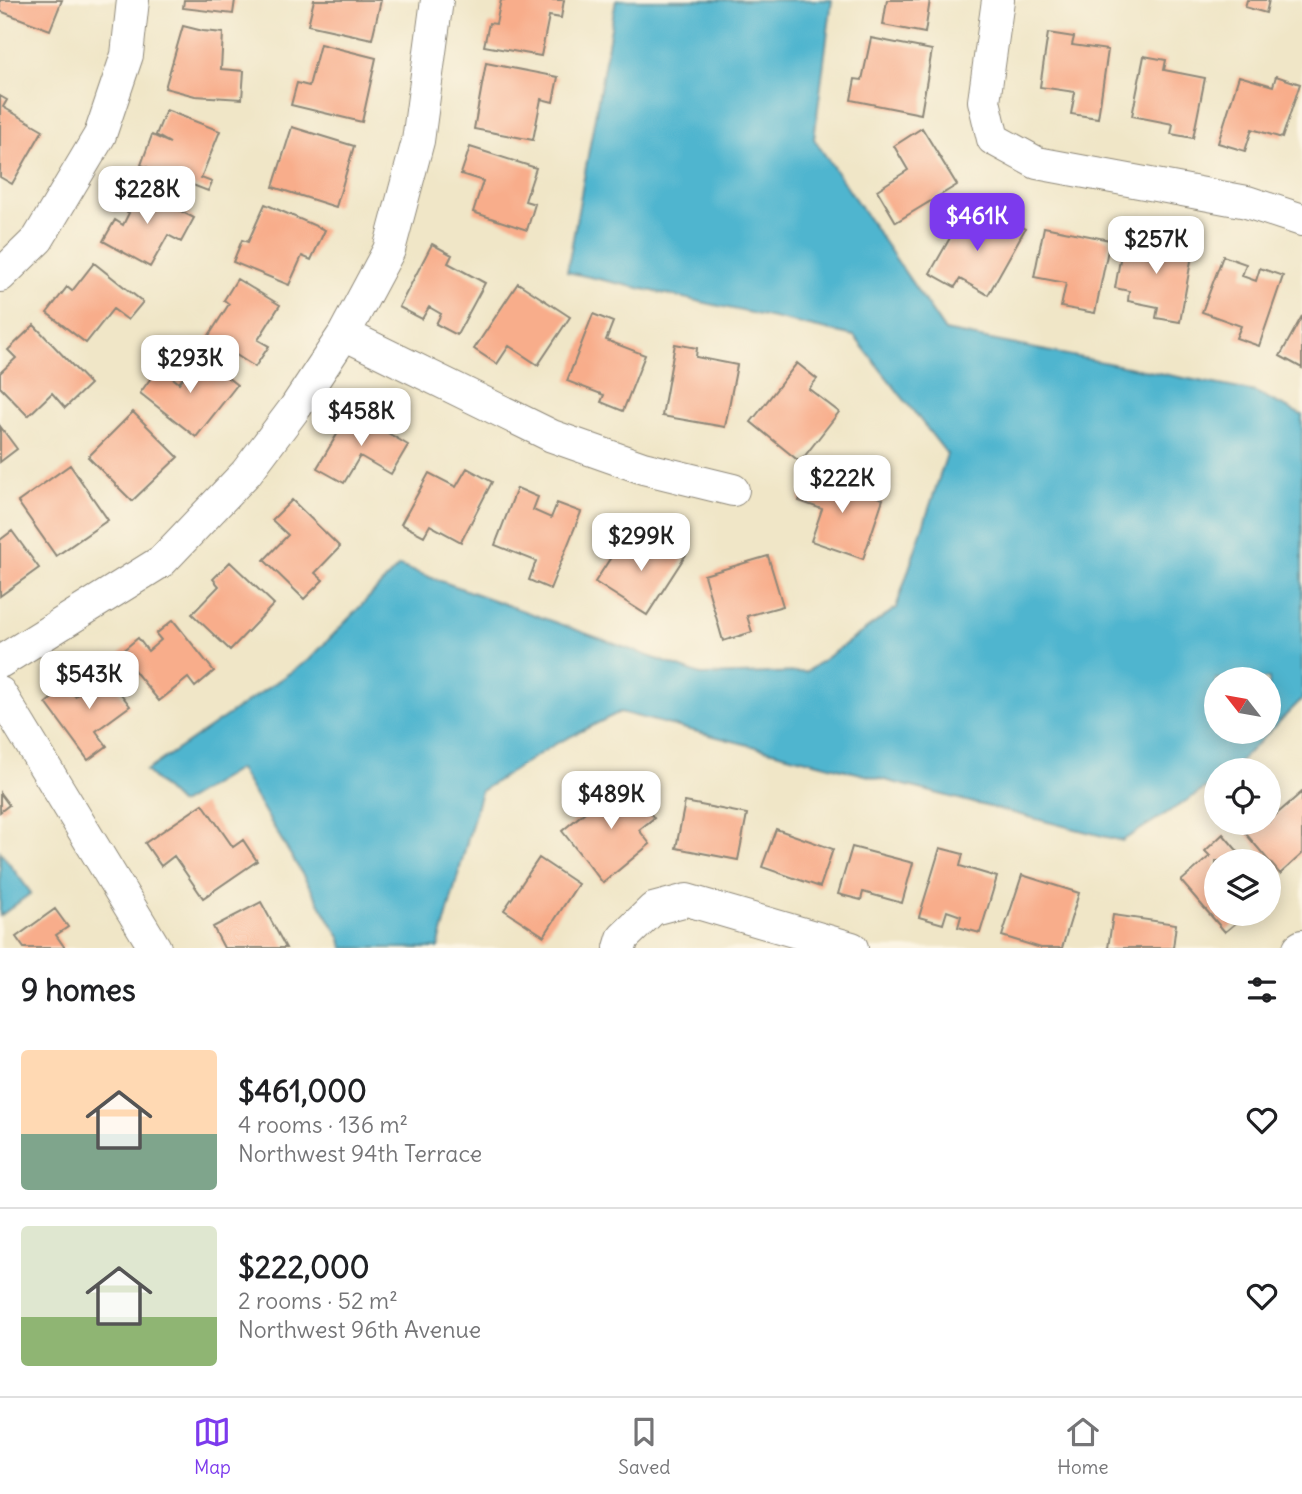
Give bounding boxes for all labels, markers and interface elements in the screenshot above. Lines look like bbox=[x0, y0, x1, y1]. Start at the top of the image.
pin: $228K bbox=[98, 166, 196, 226]
text: $228K bbox=[114, 174, 180, 203]
pin: $461K bbox=[928, 194, 1026, 253]
text: $461K bbox=[946, 201, 1008, 230]
pin: $257K bbox=[1107, 216, 1205, 276]
text: $257K bbox=[1124, 224, 1188, 253]
pin: $293K bbox=[141, 336, 239, 395]
text: $293K bbox=[157, 343, 223, 372]
pin: $458K bbox=[312, 388, 410, 448]
text: $458K bbox=[328, 396, 394, 425]
pin: $222K bbox=[793, 456, 891, 515]
text: $222K bbox=[810, 463, 874, 492]
pin: $299K bbox=[592, 514, 690, 573]
text: $299K bbox=[608, 521, 674, 550]
pin: $543K bbox=[40, 652, 138, 711]
text: $543K bbox=[56, 659, 122, 688]
north arrow bbox=[1204, 667, 1281, 744]
map controls bbox=[1204, 667, 1281, 926]
button: locate bbox=[1204, 758, 1281, 835]
pin: $489K bbox=[562, 772, 660, 831]
text: $489K bbox=[578, 779, 644, 808]
button: layers bbox=[1204, 849, 1281, 926]
text: 9 homes bbox=[21, 971, 136, 1009]
icon: filters bbox=[1243, 971, 1281, 1009]
text: $461,000 bbox=[238, 1072, 367, 1110]
icon: home bbox=[77, 1078, 161, 1162]
icon: heart bbox=[1243, 1101, 1281, 1139]
text: 4 rooms · 136 m² bbox=[238, 1110, 408, 1139]
text: Northwest 94th Terrace bbox=[238, 1139, 482, 1168]
text: $222,000 bbox=[238, 1248, 369, 1286]
icon: home bbox=[77, 1254, 161, 1338]
icon: heart bbox=[1243, 1277, 1281, 1315]
text: 2 rooms · 52 m² bbox=[238, 1286, 398, 1315]
text: Northwest 96th Avenue bbox=[238, 1315, 481, 1344]
tab: Map bbox=[193, 1413, 231, 1479]
tab: Saved bbox=[618, 1413, 670, 1479]
tab: Home bbox=[1057, 1413, 1109, 1479]

